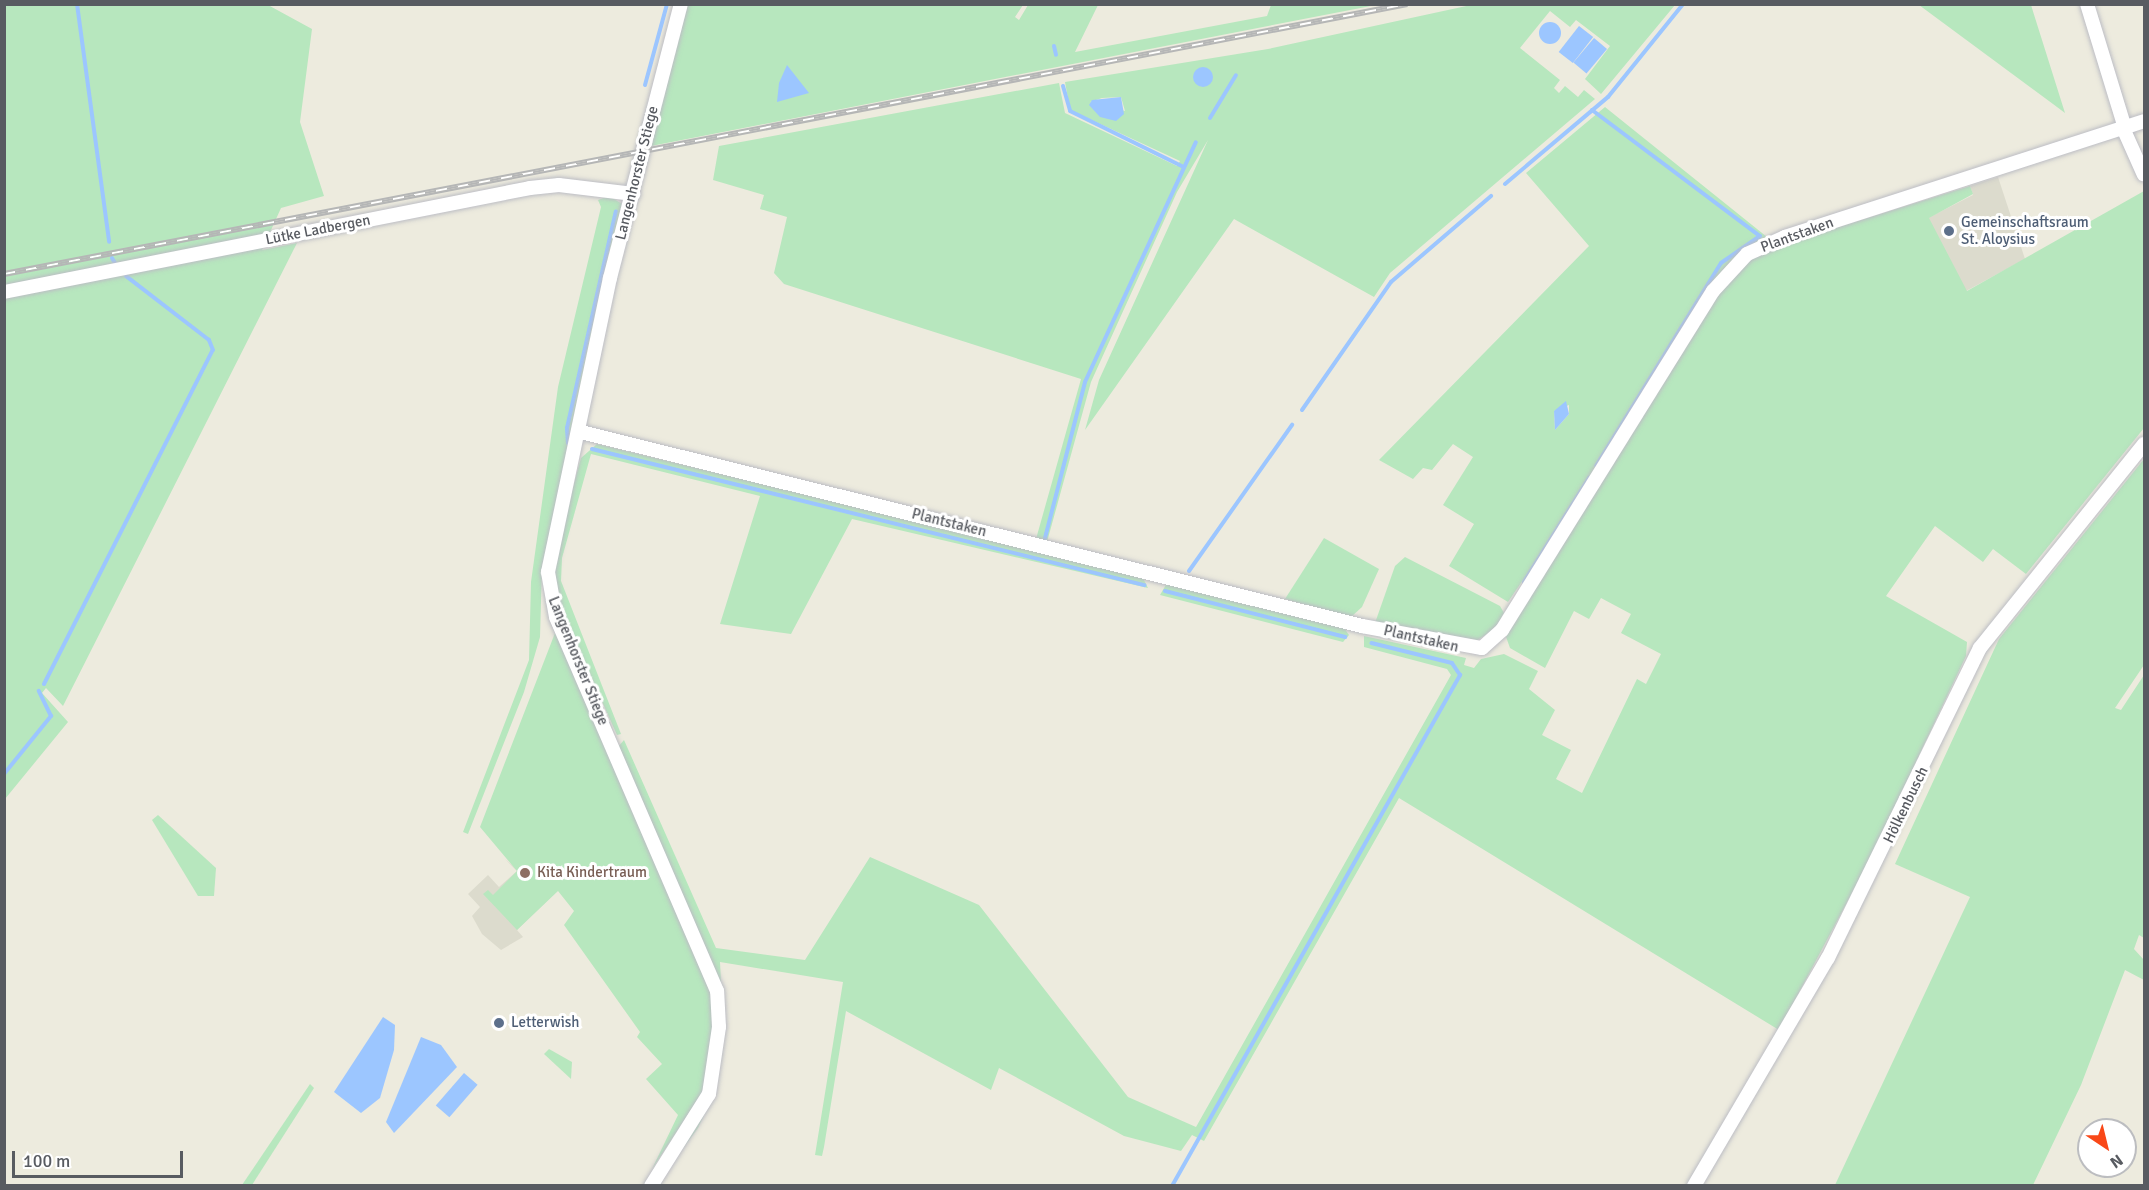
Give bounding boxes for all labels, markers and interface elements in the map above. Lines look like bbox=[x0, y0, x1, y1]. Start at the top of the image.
street label: Langenhorster Stiege bbox=[612, 104, 662, 242]
street label: Lütke Ladbergen bbox=[264, 211, 372, 249]
street label: Plantstaken bbox=[1758, 213, 1836, 257]
place label: Gemeinschaftsraum St. Aloysius bbox=[1961, 213, 2089, 248]
marker: Gemeinschaftsraum St. Aloysius bbox=[1942, 224, 1956, 238]
street label: Plantstaken bbox=[910, 505, 988, 541]
street label: Langenhorster Stiege bbox=[544, 594, 612, 728]
street label: Plantstaken bbox=[1382, 622, 1460, 656]
street label: Hölkenbusch bbox=[1880, 764, 1932, 846]
place label: Kita Kindertraum bbox=[537, 864, 647, 882]
marker: Kita Kindertraum bbox=[518, 866, 532, 880]
place label: Letterwish bbox=[511, 1014, 579, 1032]
marker: Letterwish bbox=[492, 1016, 506, 1030]
north arrow bbox=[2077, 1118, 2137, 1178]
scale bar bbox=[15, 1139, 186, 1177]
text: 100 m bbox=[23, 1150, 70, 1172]
text: N bbox=[2106, 1150, 2126, 1172]

